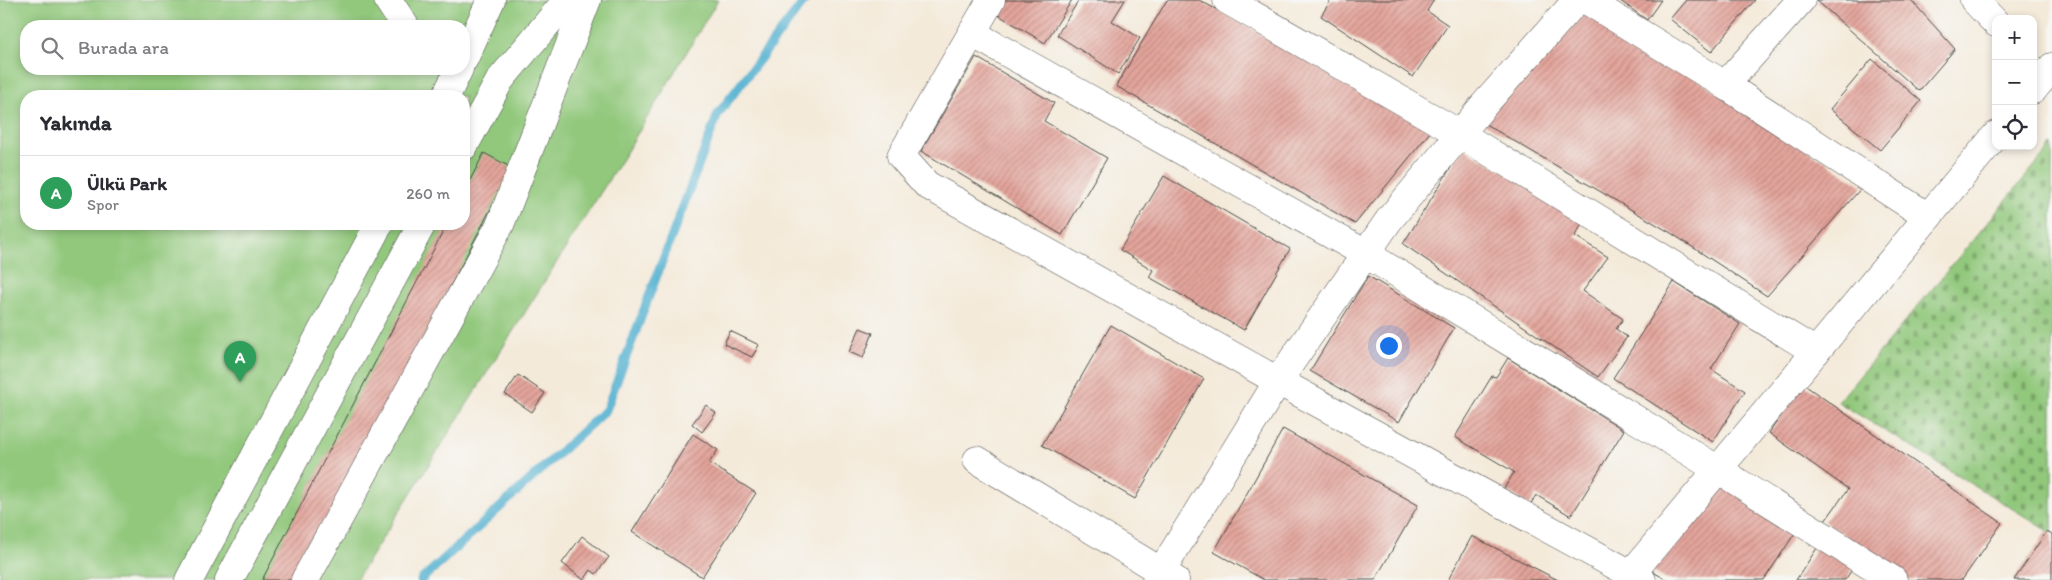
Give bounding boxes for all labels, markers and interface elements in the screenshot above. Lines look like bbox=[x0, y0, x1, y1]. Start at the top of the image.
map controls bbox=[1992, 15, 2037, 150]
button: + bbox=[1992, 15, 2037, 60]
search box bbox=[20, 20, 470, 75]
icon: search bbox=[38, 34, 66, 62]
text: Burada ara bbox=[78, 36, 169, 59]
button: − bbox=[1992, 60, 2037, 105]
button: locate bbox=[1992, 105, 2037, 150]
text: Yakında bbox=[40, 110, 112, 135]
text: Ülkü Park bbox=[87, 172, 167, 195]
text: A bbox=[51, 184, 61, 203]
text: 260 m bbox=[406, 184, 450, 203]
text: Spor bbox=[87, 195, 119, 214]
your location bbox=[1376, 333, 1402, 359]
pin: A bbox=[224, 341, 256, 382]

